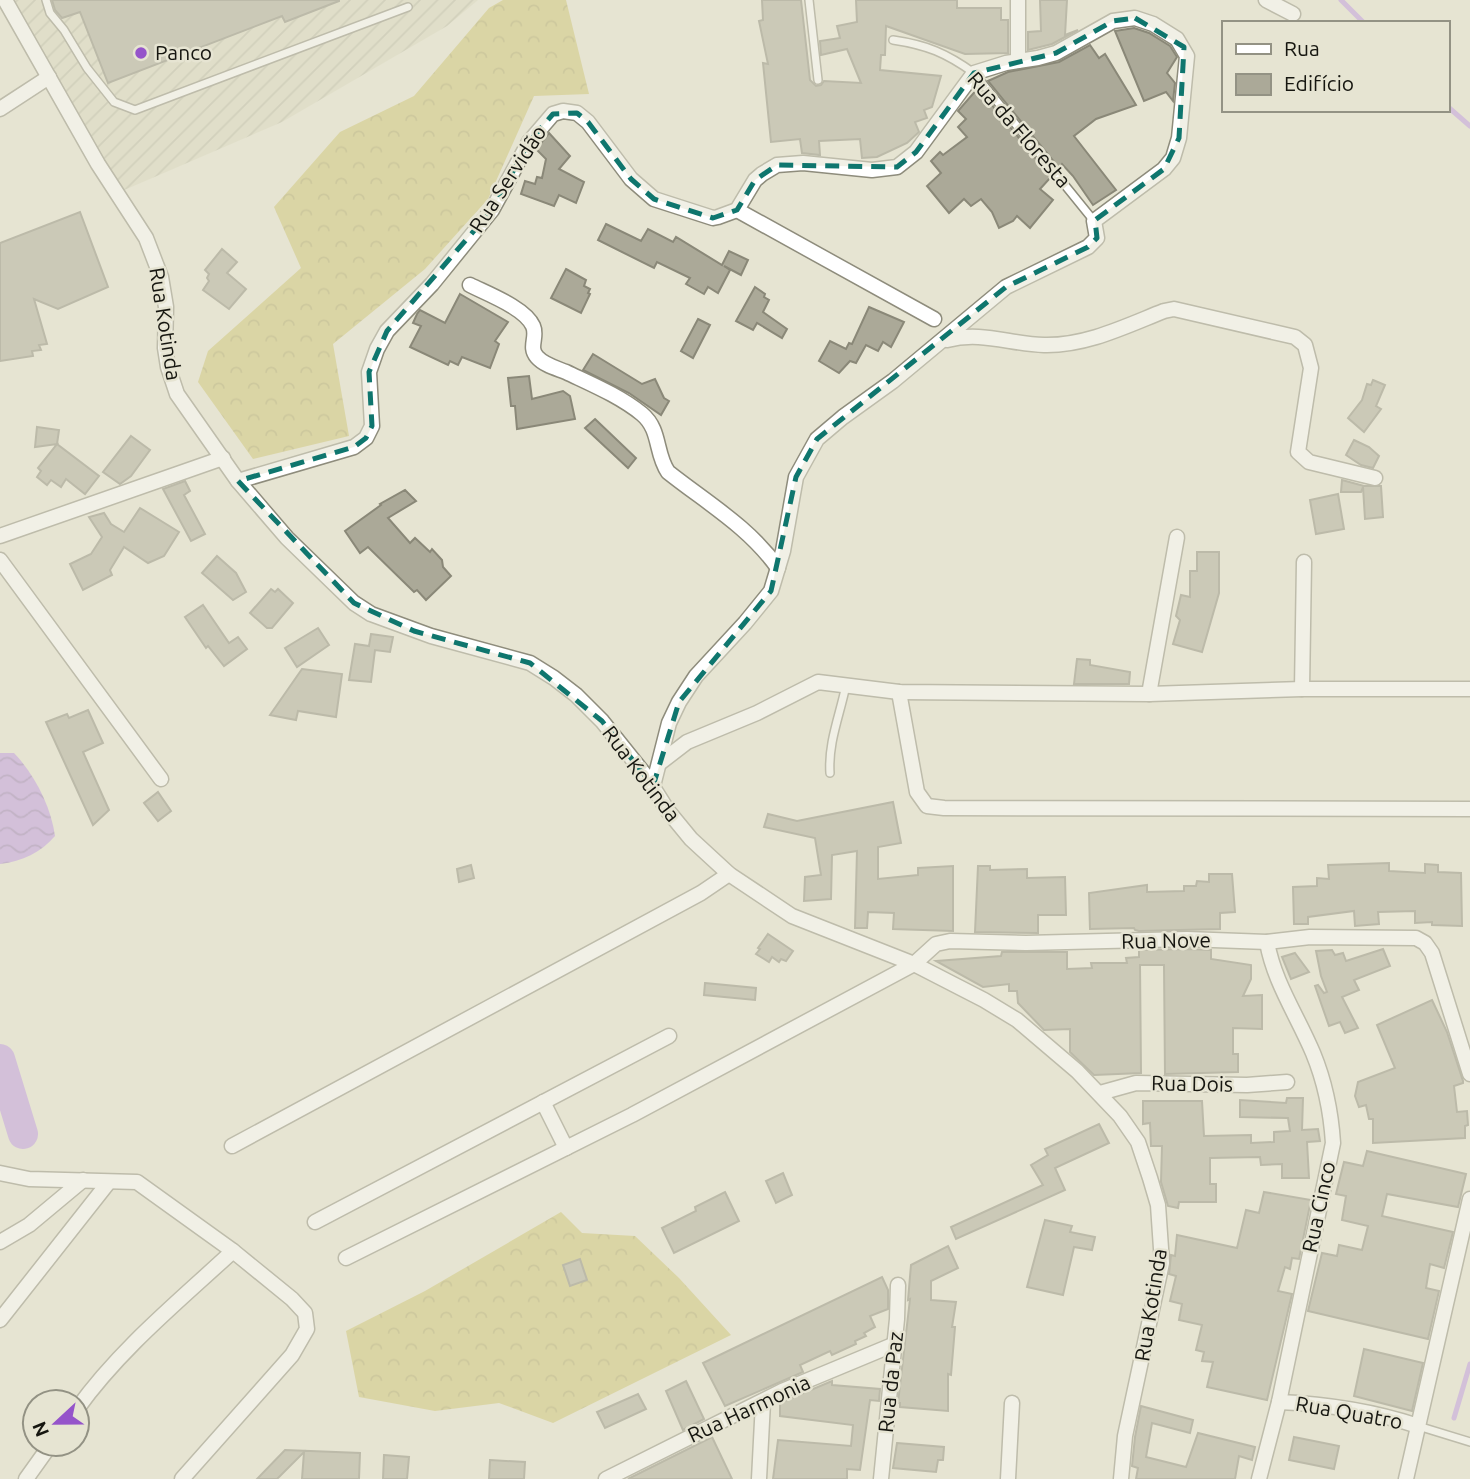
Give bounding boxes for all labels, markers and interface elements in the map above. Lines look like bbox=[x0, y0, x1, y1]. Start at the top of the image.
legend bbox=[1222, 21, 1449, 112]
text: Rua bbox=[1284, 36, 1320, 60]
place label: Panco bbox=[155, 40, 212, 64]
marker: Panco bbox=[133, 45, 149, 61]
street label: Rua da Floresta bbox=[963, 67, 1076, 192]
text: Edifício bbox=[1284, 71, 1354, 95]
street label: Rua Servidão bbox=[464, 121, 551, 236]
street label: Rua Kotinda bbox=[145, 266, 187, 382]
street label: Rua Kotinda bbox=[598, 721, 686, 826]
street label: Rua Nove bbox=[1121, 927, 1211, 953]
street label: Rua Dois bbox=[1151, 1070, 1233, 1096]
street label: Rua Cinco bbox=[1297, 1159, 1339, 1255]
street label: Rua Kotinda bbox=[1129, 1247, 1171, 1363]
street label: Rua da Paz bbox=[873, 1330, 907, 1434]
street label: Rua Harmonia bbox=[684, 1369, 814, 1447]
north arrow bbox=[21, 1388, 91, 1458]
street label: Rua Quatro bbox=[1294, 1391, 1405, 1433]
text: N bbox=[27, 1419, 53, 1440]

